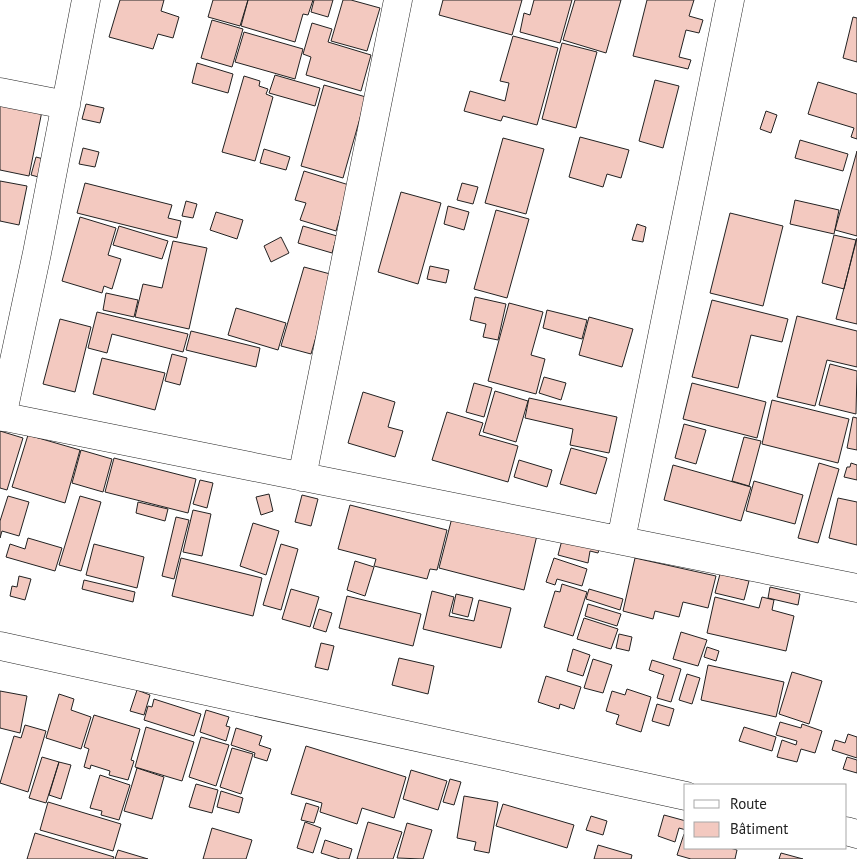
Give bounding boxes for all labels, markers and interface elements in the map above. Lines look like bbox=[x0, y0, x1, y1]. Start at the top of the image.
legend bbox=[684, 784, 847, 849]
text: Route bbox=[730, 794, 767, 813]
text: Bâtiment bbox=[730, 819, 788, 838]

